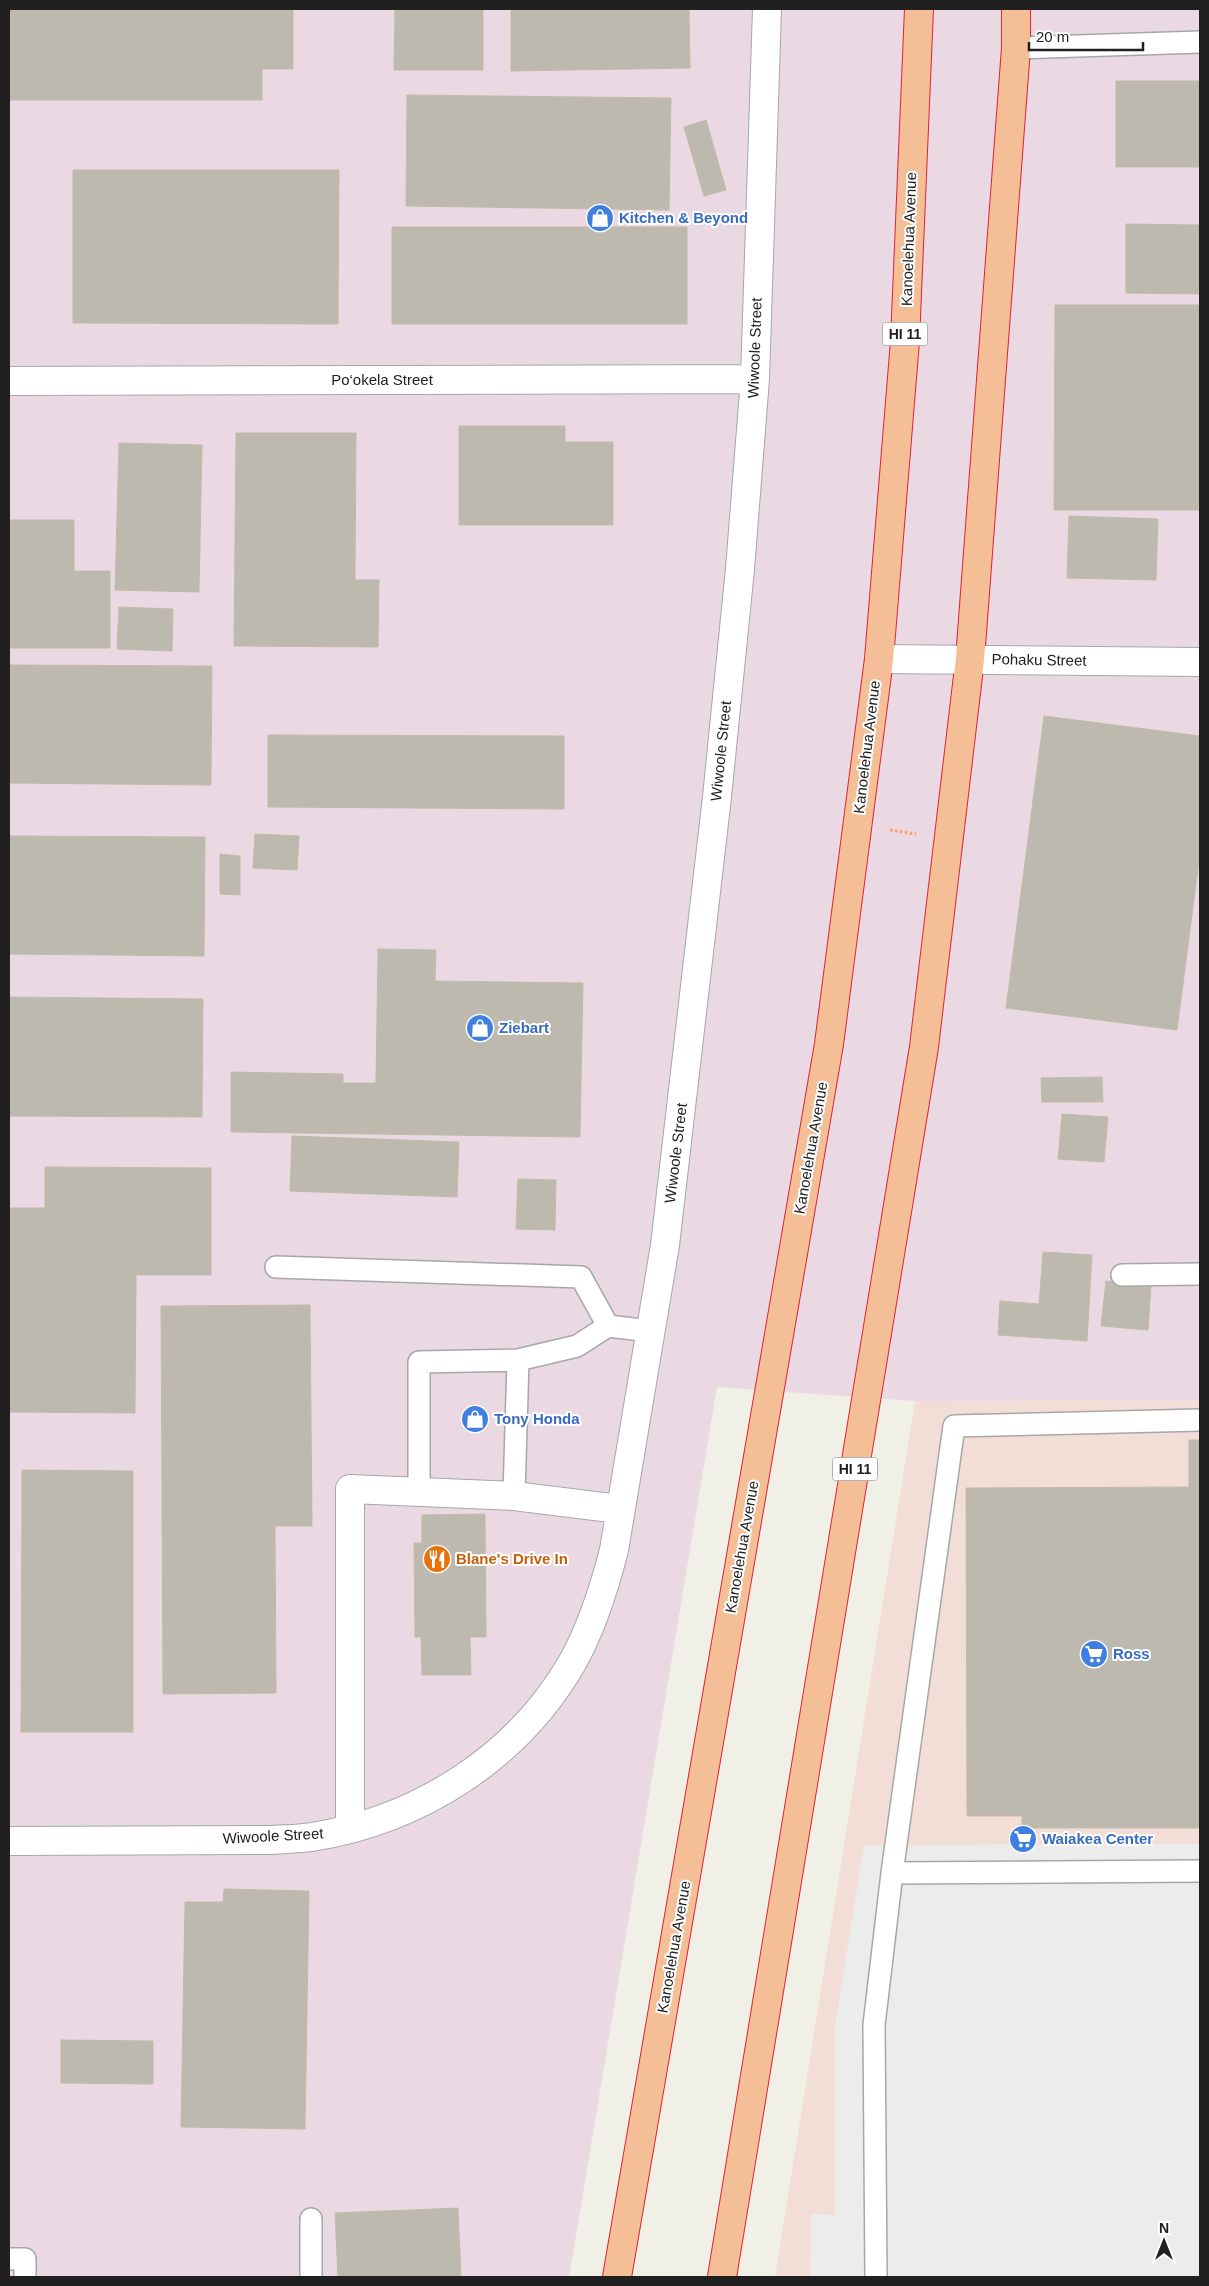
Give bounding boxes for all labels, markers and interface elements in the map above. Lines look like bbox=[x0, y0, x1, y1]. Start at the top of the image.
scale bar bbox=[1029, 20, 1143, 52]
text: 20 m bbox=[1036, 28, 1069, 45]
street label: Kanoelehua Avenue bbox=[898, 172, 919, 306]
shop icon: Kitchen & Beyond bbox=[585, 203, 615, 233]
place label: Kitchen & Beyond bbox=[619, 209, 748, 226]
street label: Wiwoole Street bbox=[744, 296, 765, 399]
road number: HI 11 bbox=[882, 322, 928, 346]
street label: Po‘okela Street bbox=[331, 371, 434, 388]
street label: Pohaku Street bbox=[991, 650, 1088, 669]
street label: Kanoelehua Avenue bbox=[850, 679, 883, 814]
street label: Wiwoole Street bbox=[707, 699, 734, 802]
shop icon: Ziebart bbox=[465, 1013, 495, 1043]
place label: Ziebart bbox=[499, 1019, 549, 1036]
street label: Kanoelehua Avenue bbox=[790, 1080, 831, 1215]
street label: Wiwoole Street bbox=[661, 1101, 690, 1204]
shop icon: Tony Honda bbox=[460, 1404, 490, 1434]
place label: Tony Honda bbox=[494, 1410, 580, 1427]
road number: HI 11 bbox=[832, 1458, 878, 1480]
street label: Kanoelehua Avenue bbox=[721, 1479, 762, 1614]
restaurant icon: Blane's Drive In bbox=[422, 1544, 452, 1574]
place label: Blane's Drive In bbox=[456, 1550, 568, 1567]
supermarket icon: Ross bbox=[1079, 1639, 1109, 1669]
place label: Ross bbox=[1113, 1645, 1150, 1662]
street label: Wiwoole Street bbox=[222, 1824, 325, 1847]
supermarket icon: Waiakea Center bbox=[1008, 1824, 1038, 1854]
place label: Waiakea Center bbox=[1042, 1830, 1153, 1847]
street label: Kanoelehua Avenue bbox=[653, 1879, 694, 2014]
north arrow bbox=[1139, 2216, 1189, 2266]
text: N bbox=[1159, 2220, 1169, 2236]

